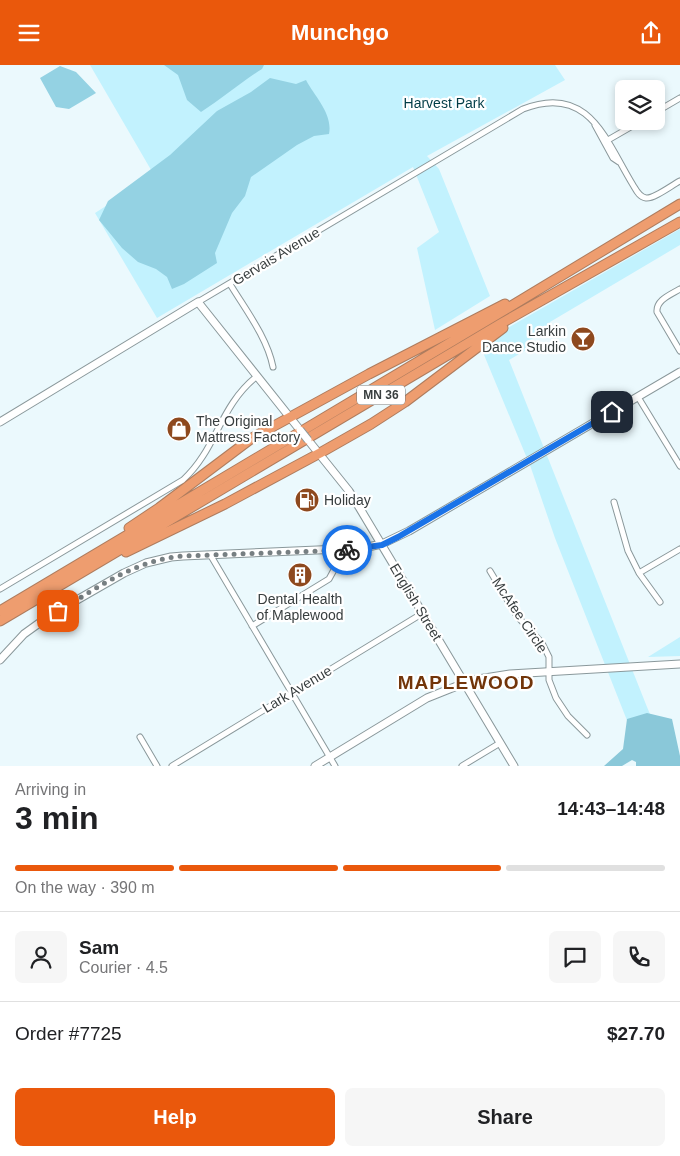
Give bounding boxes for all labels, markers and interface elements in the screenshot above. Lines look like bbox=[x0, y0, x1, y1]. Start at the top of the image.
icon: menu bbox=[15, 19, 43, 47]
icon: share bbox=[637, 19, 665, 47]
text: Munchgo bbox=[291, 20, 389, 45]
map controls bbox=[615, 80, 665, 130]
button: layers bbox=[615, 80, 665, 130]
park label: Harvest Park bbox=[404, 95, 485, 111]
street label: Gervais Avenue bbox=[230, 224, 323, 288]
place label: Larkin Dance Studio bbox=[482, 323, 566, 355]
bar icon: Larkin Dance Studio bbox=[570, 326, 596, 352]
road number: MN 36 bbox=[357, 385, 405, 405]
pin bbox=[591, 391, 633, 433]
icon: home bbox=[598, 398, 626, 426]
place label: The Original Mattress Factory bbox=[196, 413, 300, 445]
shop icon: The Original Mattress Factory bbox=[166, 416, 192, 442]
fuel station icon: Holiday bbox=[294, 487, 320, 513]
place label: Holiday bbox=[324, 492, 371, 508]
courier bbox=[322, 525, 372, 575]
icon: bike bbox=[333, 536, 361, 564]
street label: English Street bbox=[387, 561, 445, 644]
building icon: Dental Health of Maplewood bbox=[287, 562, 313, 588]
street label: McAfee Circle bbox=[489, 574, 551, 656]
pin bbox=[37, 590, 79, 632]
place label: Dental Health of Maplewood bbox=[256, 591, 344, 623]
icon: bag bbox=[44, 597, 72, 625]
street label: Lark Avenue bbox=[260, 662, 335, 716]
district label: MAPLEWOOD bbox=[398, 672, 534, 693]
text: Arriving in bbox=[15, 781, 86, 798]
text: 14:43–14:48 bbox=[557, 798, 665, 819]
text: 3 min bbox=[15, 800, 99, 836]
text: On the way · 390 m bbox=[15, 879, 155, 896]
button: person bbox=[15, 931, 67, 983]
button: chat bbox=[549, 931, 601, 983]
button: phone bbox=[613, 931, 665, 983]
text: Sam bbox=[79, 937, 119, 958]
text: Courier · 4.5 bbox=[79, 959, 168, 976]
text: Order #7725 bbox=[15, 1023, 122, 1044]
text: $27.70 bbox=[607, 1023, 665, 1044]
button: Help bbox=[15, 1088, 335, 1146]
button: Share bbox=[345, 1088, 665, 1146]

